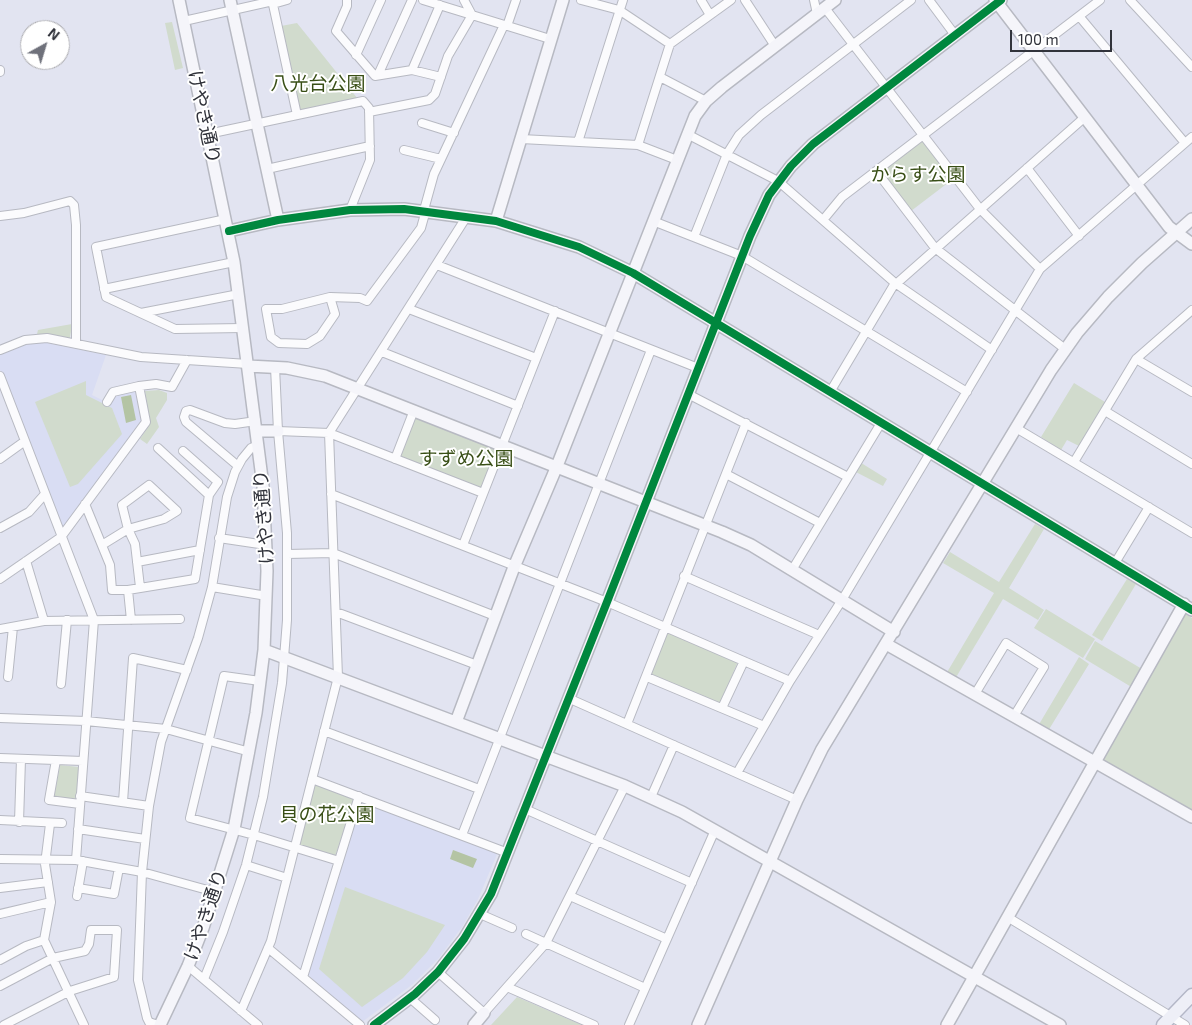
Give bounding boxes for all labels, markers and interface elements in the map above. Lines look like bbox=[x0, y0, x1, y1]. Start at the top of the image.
north arrow bbox=[20, 20, 70, 70]
scale bar bbox=[1012, 20, 1114, 52]
text: N bbox=[45, 24, 63, 44]
text: 100 m bbox=[1018, 30, 1059, 48]
street label: けやき通り bbox=[183, 68, 225, 166]
park label: 八光台公園 bbox=[271, 73, 365, 95]
park label: からす公園 bbox=[871, 164, 965, 186]
park label: すずめ公園 bbox=[419, 448, 513, 470]
street label: けやき通り bbox=[249, 469, 279, 565]
park label: 貝の花公園 bbox=[280, 804, 374, 826]
street label: けやき通り bbox=[180, 866, 232, 964]

